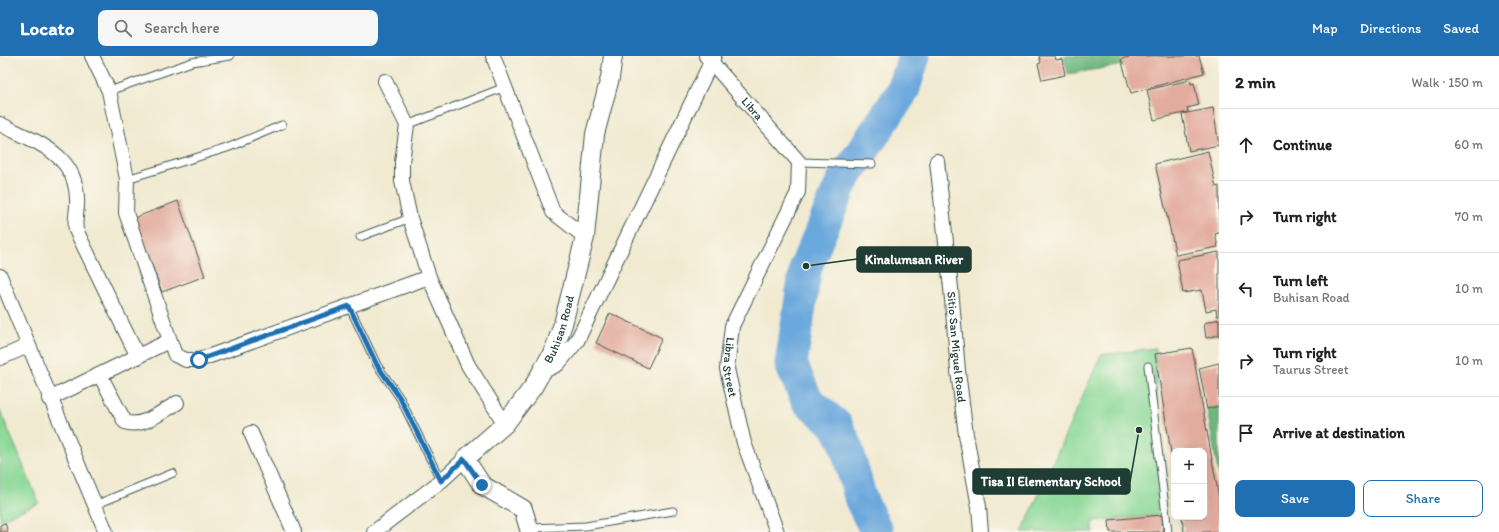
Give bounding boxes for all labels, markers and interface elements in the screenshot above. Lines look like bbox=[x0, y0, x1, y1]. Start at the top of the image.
search box bbox=[98, 10, 378, 46]
text: Locato bbox=[20, 17, 74, 40]
icon: search bbox=[112, 17, 134, 39]
text: Search here bbox=[144, 19, 220, 37]
text: Map bbox=[1312, 20, 1338, 37]
text: Directions bbox=[1360, 20, 1421, 37]
text: Saved bbox=[1443, 20, 1479, 37]
text: 2 min bbox=[1235, 72, 1275, 92]
text: Walk · 150 m bbox=[1412, 75, 1483, 90]
street label: Libra bbox=[738, 94, 766, 123]
icon: ahead bbox=[1235, 134, 1257, 156]
text: Continue bbox=[1273, 136, 1332, 154]
text: 60 m bbox=[1454, 137, 1483, 152]
icon: right bbox=[1235, 206, 1257, 228]
text: Turn right bbox=[1273, 208, 1337, 226]
text: 70 m bbox=[1455, 209, 1483, 224]
callout: Kinalumsan River bbox=[857, 247, 971, 272]
text: Kinalumsan River bbox=[865, 252, 964, 267]
text: Turn left bbox=[1273, 272, 1328, 290]
icon: left bbox=[1235, 278, 1257, 300]
text: 10 m bbox=[1455, 281, 1483, 296]
text: Buhisan Road bbox=[1273, 290, 1350, 305]
street label: Sitio San Miguel Road bbox=[944, 291, 969, 404]
street label: Buhisan Road bbox=[541, 294, 577, 366]
street label: Libra Street bbox=[720, 336, 740, 399]
text: Turn right bbox=[1273, 344, 1337, 362]
icon: right bbox=[1235, 350, 1257, 372]
route start bbox=[190, 351, 208, 369]
text: 10 m bbox=[1455, 353, 1483, 368]
text: Taurus Street bbox=[1273, 362, 1349, 377]
icon: arrive bbox=[1235, 422, 1257, 444]
text: Arrive at destination bbox=[1273, 424, 1405, 442]
map controls bbox=[1171, 448, 1207, 520]
button: + bbox=[1171, 448, 1207, 484]
callout: Tisa II Elementary School bbox=[973, 469, 1130, 494]
text: Tisa II Elementary School bbox=[980, 474, 1122, 490]
route end bbox=[473, 476, 491, 494]
button: Save bbox=[1235, 480, 1355, 517]
button: Share bbox=[1363, 480, 1483, 517]
button: − bbox=[1171, 484, 1207, 520]

